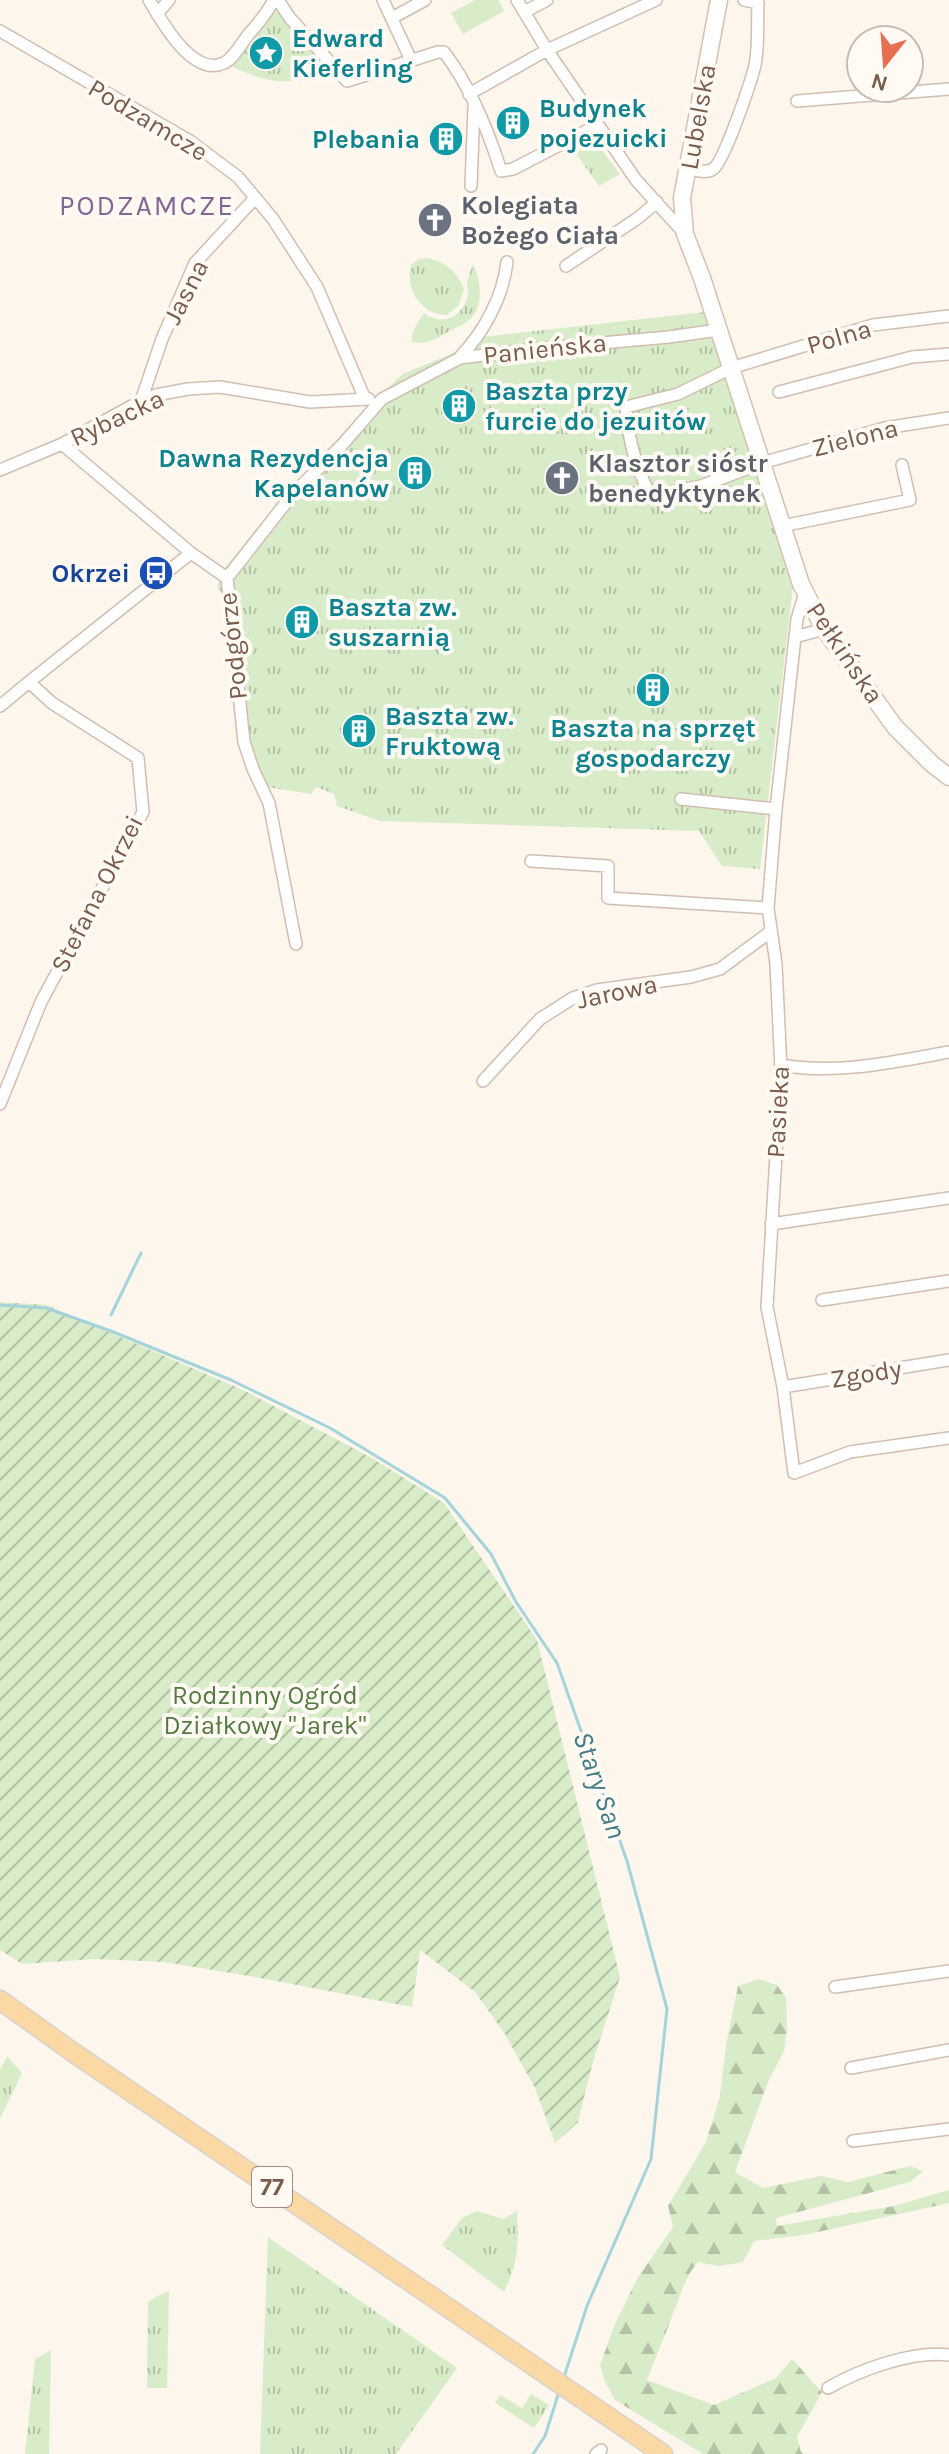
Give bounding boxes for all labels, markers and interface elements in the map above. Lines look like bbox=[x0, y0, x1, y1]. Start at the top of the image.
place label: Edward Kieferling bbox=[292, 23, 413, 84]
north arrow bbox=[845, 24, 925, 104]
place icon: Edward Kieferling bbox=[247, 34, 285, 72]
street label: Lubelska bbox=[673, 62, 723, 172]
text: N bbox=[868, 67, 891, 97]
street label: Podzamcze bbox=[83, 72, 213, 168]
place label: Budynek pojezuicki bbox=[539, 93, 667, 154]
building icon: Budynek pojezuicki bbox=[494, 104, 532, 142]
building icon: Plebania bbox=[427, 120, 465, 158]
place label: Plebania bbox=[312, 124, 420, 155]
district label: PODZAMCZE bbox=[59, 189, 235, 222]
place label: Kolegiata Bożego Ciała bbox=[461, 190, 619, 251]
church icon: Kolegiata Bożego Ciała bbox=[416, 201, 454, 239]
street label: Jasna bbox=[157, 254, 215, 330]
street label: Polna bbox=[803, 313, 875, 361]
street label: Panieńska bbox=[482, 327, 608, 371]
place label: Baszta przy furcie do jezuitów bbox=[485, 376, 706, 437]
street label: Rybacka bbox=[65, 383, 169, 453]
building icon: Baszta przy furcie do jezuitów bbox=[440, 387, 478, 425]
street label: Zielona bbox=[809, 412, 901, 464]
place label: Dawna Rezydencja Kapelanów bbox=[158, 443, 389, 504]
place label: Klasztor sióstr benedyktynek bbox=[588, 448, 768, 509]
building icon: Dawna Rezydencja Kapelanów bbox=[396, 454, 434, 492]
church icon: Klasztor sióstr benedyktynek bbox=[543, 459, 581, 497]
bus stop icon: Okrzei bbox=[137, 554, 175, 592]
place label: Okrzei bbox=[51, 558, 130, 589]
street label: Podgórze bbox=[212, 591, 254, 701]
place label: Baszta zw. suszarnią bbox=[328, 592, 457, 653]
street label: Pełkińska bbox=[800, 596, 890, 710]
building icon: Baszta zw. suszarnią bbox=[283, 603, 321, 641]
building icon: Baszta na sprzęt gospodarczy bbox=[634, 671, 672, 709]
place label: Baszta zw. Fruktową bbox=[385, 701, 514, 762]
building icon: Baszta zw. Fruktową bbox=[340, 712, 378, 750]
place label: Baszta na sprzęt gospodarczy bbox=[550, 713, 756, 774]
street label: Stefana Okrzei bbox=[44, 810, 150, 978]
street label: Jarowa bbox=[574, 968, 660, 1016]
street label: Pasieka bbox=[760, 1065, 796, 1159]
street label: Zgody bbox=[828, 1353, 904, 1395]
park label: Rodzinny Ogród Działkowy "Jarek" bbox=[164, 1680, 367, 1741]
water label: Stary San bbox=[566, 1727, 634, 1843]
road number: 77 bbox=[252, 2167, 292, 2207]

